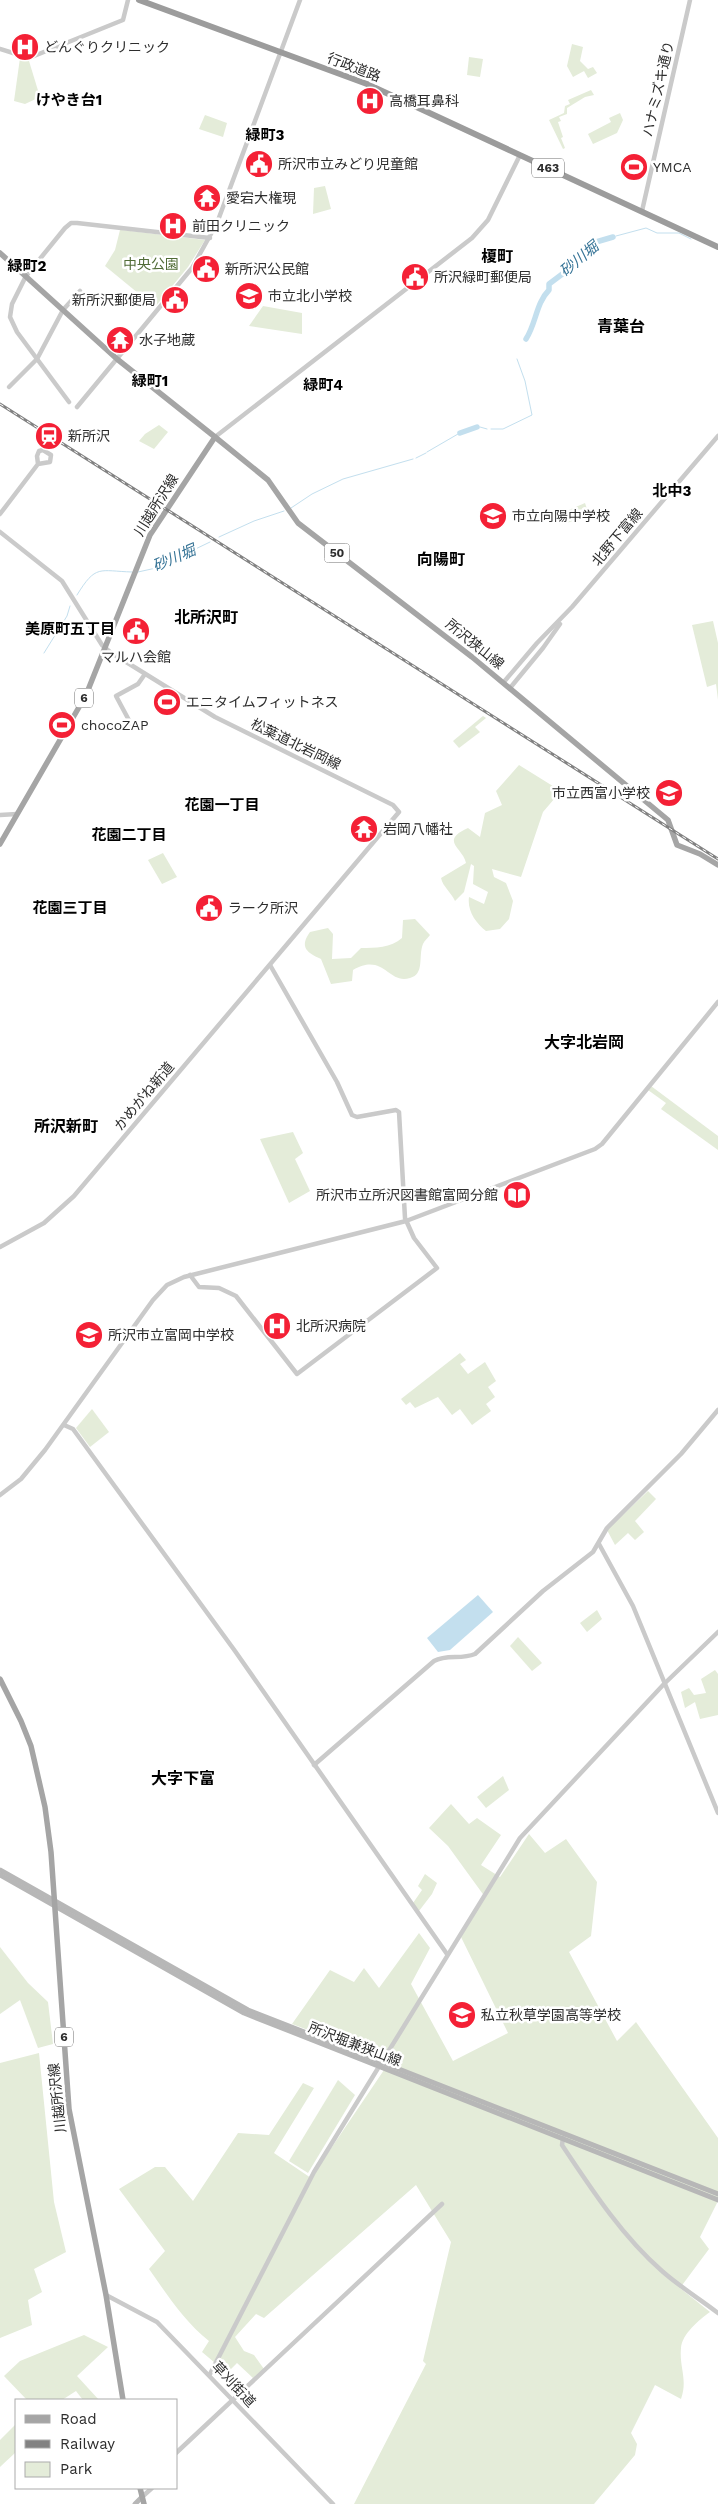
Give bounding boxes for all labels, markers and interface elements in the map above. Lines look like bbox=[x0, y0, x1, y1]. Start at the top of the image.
hospital icon: どんぐりクリニック bbox=[10, 32, 40, 62]
place label: どんぐりクリニック bbox=[44, 39, 170, 55]
street label: ハナミズキ通り bbox=[639, 39, 677, 139]
street label: 行政道路 bbox=[325, 49, 383, 85]
hospital icon: 高橋耳鼻科 bbox=[355, 86, 385, 116]
district label: けやき台1 bbox=[36, 91, 102, 109]
place label: 高橋耳鼻科 bbox=[389, 93, 459, 109]
district label: 緑町3 bbox=[246, 126, 285, 144]
public building icon: 所沢市立みどり児童館 bbox=[244, 149, 274, 179]
sports icon: YMCA bbox=[619, 152, 649, 182]
place label: 所沢市立みどり児童館 bbox=[278, 156, 418, 172]
road number: 463 bbox=[532, 158, 564, 178]
place label: YMCA bbox=[653, 159, 692, 175]
temple icon: 愛宕大権現 bbox=[192, 183, 222, 213]
place label: 愛宕大権現 bbox=[226, 190, 296, 206]
hospital icon: 前田クリニック bbox=[158, 211, 188, 241]
place label: 前田クリニック bbox=[192, 218, 290, 234]
water label: 砂川堀 bbox=[556, 236, 604, 280]
district label: 榎町 bbox=[481, 247, 513, 266]
public building icon: 新所沢公民館 bbox=[191, 254, 221, 284]
park label: 中央公園 bbox=[123, 256, 179, 272]
district label: 緑町2 bbox=[8, 257, 47, 275]
place label: 新所沢公民館 bbox=[225, 261, 309, 277]
public building icon: 所沢緑町郵便局 bbox=[400, 262, 430, 292]
place label: 所沢緑町郵便局 bbox=[434, 269, 532, 285]
school or university icon: 市立北小学校 bbox=[234, 281, 264, 311]
public building icon: 新所沢郵便局 bbox=[160, 285, 190, 315]
place label: 市立北小学校 bbox=[268, 288, 352, 304]
place label: 新所沢郵便局 bbox=[72, 292, 156, 308]
district label: 青葉台 bbox=[597, 317, 645, 336]
temple icon: 水子地蔵 bbox=[105, 325, 135, 355]
place label: 水子地蔵 bbox=[139, 332, 195, 348]
district label: 緑町1 bbox=[132, 372, 168, 390]
district label: 緑町4 bbox=[303, 376, 343, 394]
station icon: 新所沢 bbox=[34, 421, 64, 451]
place label: 新所沢 bbox=[68, 428, 110, 444]
street label: 川越所沢線 bbox=[131, 471, 181, 539]
district label: 北中3 bbox=[653, 482, 692, 500]
school or university icon: 市立向陽中学校 bbox=[478, 501, 508, 531]
street label: 北野下富線 bbox=[588, 505, 646, 569]
place label: 市立向陽中学校 bbox=[512, 508, 610, 524]
water label: 砂川堀 bbox=[150, 540, 200, 575]
road number: 50 bbox=[324, 544, 350, 562]
district label: 向陽町 bbox=[417, 550, 465, 569]
district label: 北所沢町 bbox=[174, 608, 238, 627]
public building icon: マルハ会館 bbox=[121, 616, 151, 646]
street label: 所沢狭山線 bbox=[443, 616, 507, 672]
district label: 美原町五丁目 bbox=[25, 620, 115, 638]
place label: マルハ会館 bbox=[101, 649, 171, 665]
sports icon: エニタイムフィットネス bbox=[152, 687, 182, 717]
road number: 6 bbox=[75, 688, 93, 708]
place label: エニタイムフィットネス bbox=[186, 694, 339, 710]
sports icon: chocoZAP bbox=[47, 710, 77, 740]
street label: 松葉道北岩岡線 bbox=[248, 715, 344, 773]
place label: chocoZAP bbox=[81, 717, 148, 733]
school or university icon: 市立西富小学校 bbox=[654, 778, 684, 808]
place label: 市立西富小学校 bbox=[552, 785, 650, 801]
district label: 花園一丁目 bbox=[184, 796, 260, 814]
temple icon: 岩岡八幡社 bbox=[349, 814, 379, 844]
place label: 岩岡八幡社 bbox=[383, 821, 453, 837]
district label: 花園二丁目 bbox=[91, 826, 167, 844]
public building icon: ラーク所沢 bbox=[194, 893, 224, 923]
district label: 花園三丁目 bbox=[32, 899, 108, 917]
place label: ラーク所沢 bbox=[228, 900, 298, 916]
district label: 大字北岩岡 bbox=[544, 1033, 624, 1052]
street label: かめがね新道 bbox=[111, 1059, 177, 1133]
district label: 所沢新町 bbox=[34, 1117, 98, 1136]
library icon: 所沢市立所沢図書館富岡分館 bbox=[502, 1180, 532, 1210]
place label: 所沢市立所沢図書館富岡分館 bbox=[316, 1187, 498, 1203]
hospital icon: 北所沢病院 bbox=[262, 1311, 292, 1341]
place label: 北所沢病院 bbox=[296, 1318, 366, 1334]
school or university icon: 所沢市立富岡中学校 bbox=[74, 1320, 104, 1350]
place label: 所沢市立富岡中学校 bbox=[108, 1327, 234, 1343]
district label: 大字下富 bbox=[151, 1769, 215, 1788]
school or university icon: 私立秋草学園高等学校 bbox=[447, 2000, 477, 2030]
place label: 私立秋草学園高等学校 bbox=[481, 2007, 621, 2023]
street label: 所沢堀兼狭山線 bbox=[306, 2019, 404, 2069]
road number: 6 bbox=[55, 2028, 73, 2046]
street label: 川越所沢線 bbox=[45, 2062, 69, 2134]
street label: 草刈街道 bbox=[209, 2358, 259, 2410]
legend bbox=[15, 2399, 178, 2489]
text: Road bbox=[60, 2410, 97, 2428]
text: Railway bbox=[60, 2435, 115, 2453]
text: Park bbox=[60, 2460, 93, 2478]

